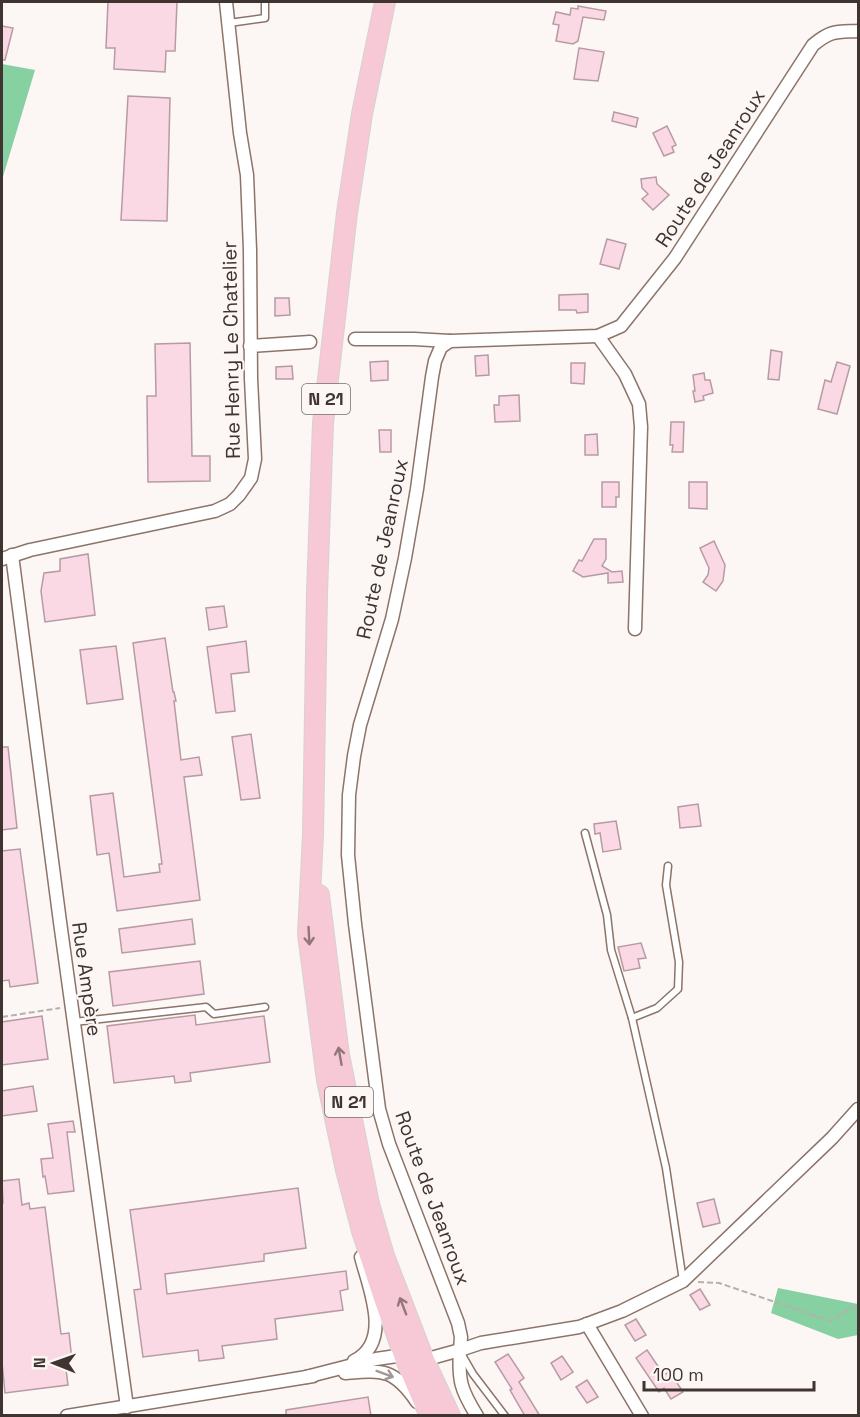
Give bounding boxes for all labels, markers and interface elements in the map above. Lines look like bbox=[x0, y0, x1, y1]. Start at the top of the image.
street label: Route de Jeanroux bbox=[649, 84, 771, 252]
street label: Rue Henry Le Chatelier bbox=[216, 241, 246, 459]
road number: N 21 bbox=[302, 384, 350, 414]
street label: Route de Jeanroux bbox=[350, 457, 414, 641]
street label: Rue Ampère bbox=[66, 920, 108, 1038]
one-way arrow bbox=[303, 925, 314, 945]
one-way arrow bbox=[334, 1047, 345, 1067]
road number: N 21 bbox=[325, 1087, 373, 1117]
street label: Route de Jeanroux bbox=[389, 1107, 477, 1289]
one-way arrow bbox=[397, 1297, 408, 1315]
north arrow bbox=[24, 1333, 84, 1393]
scale bar bbox=[644, 1354, 814, 1392]
text: N bbox=[29, 1357, 50, 1368]
text: 100 m bbox=[653, 1363, 704, 1386]
one-way arrow bbox=[375, 1369, 394, 1380]

